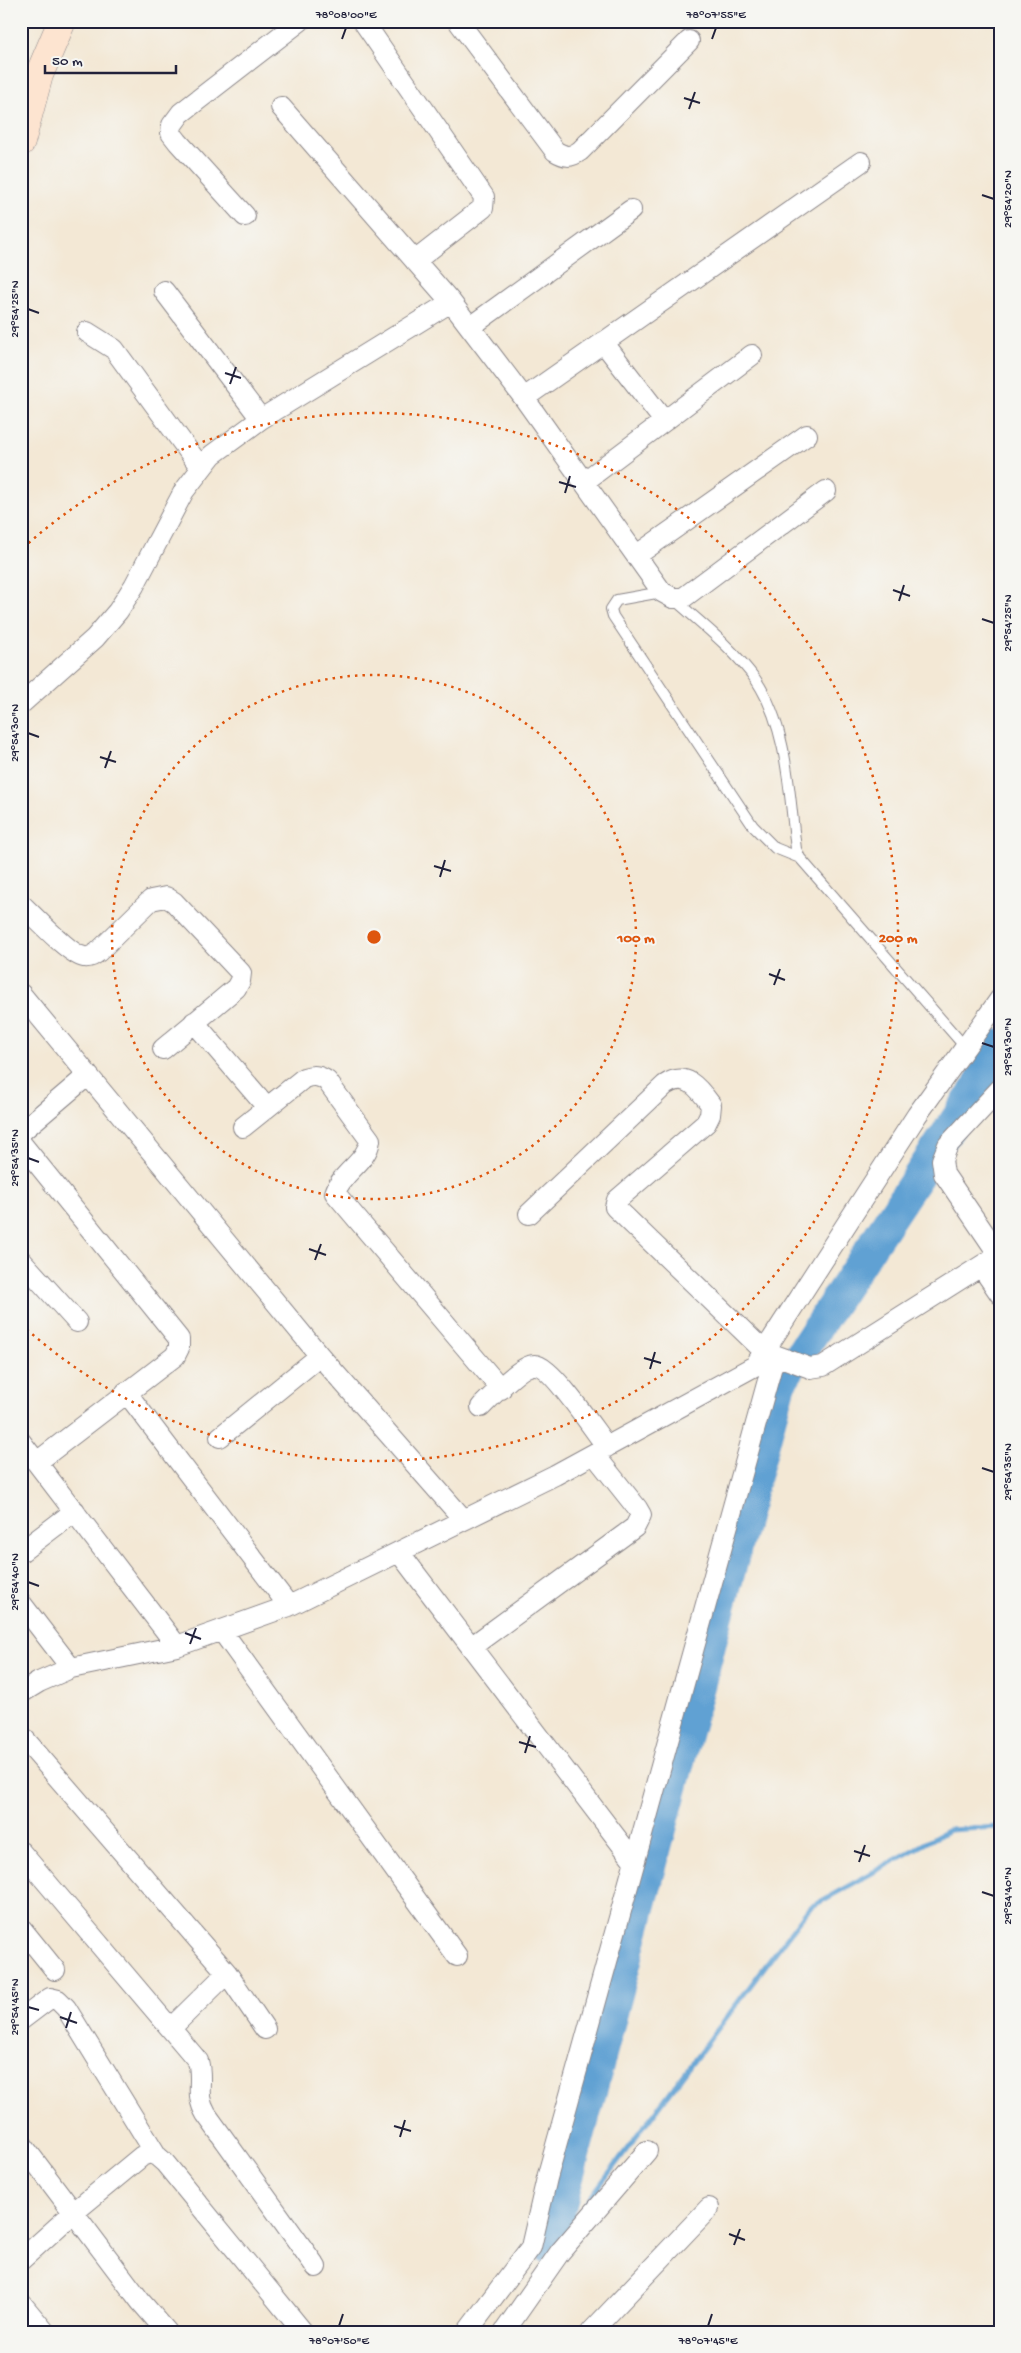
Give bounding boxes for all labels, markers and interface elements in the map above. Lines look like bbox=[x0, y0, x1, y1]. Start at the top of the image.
text: 78°08'00"E bbox=[315, 9, 377, 23]
text: 78°07'55"E bbox=[685, 9, 746, 23]
scale bar bbox=[45, 42, 176, 74]
text: 50 m bbox=[52, 53, 83, 71]
text: 29°54'20"N bbox=[1002, 170, 1016, 228]
text: 29°54'25"N bbox=[9, 280, 23, 338]
text: 29°54'25"N bbox=[1002, 594, 1016, 652]
text: 29°54'30"N bbox=[9, 704, 23, 762]
centre of rings bbox=[365, 928, 383, 946]
text: 100 m bbox=[616, 930, 655, 948]
text: 200 m bbox=[879, 930, 918, 948]
text: 29°54'30"N bbox=[1002, 1018, 1016, 1076]
text: 29°54'35"N bbox=[9, 1129, 23, 1187]
text: 29°54'35"N bbox=[1002, 1443, 1016, 1501]
text: 29°54'40"N bbox=[9, 1553, 23, 1611]
text: 29°54'40"N bbox=[1002, 1867, 1016, 1925]
text: 29°54'45"N bbox=[9, 1978, 23, 2036]
text: 78°07'50"E bbox=[308, 2335, 369, 2349]
text: 78°07'45"E bbox=[678, 2335, 738, 2349]

